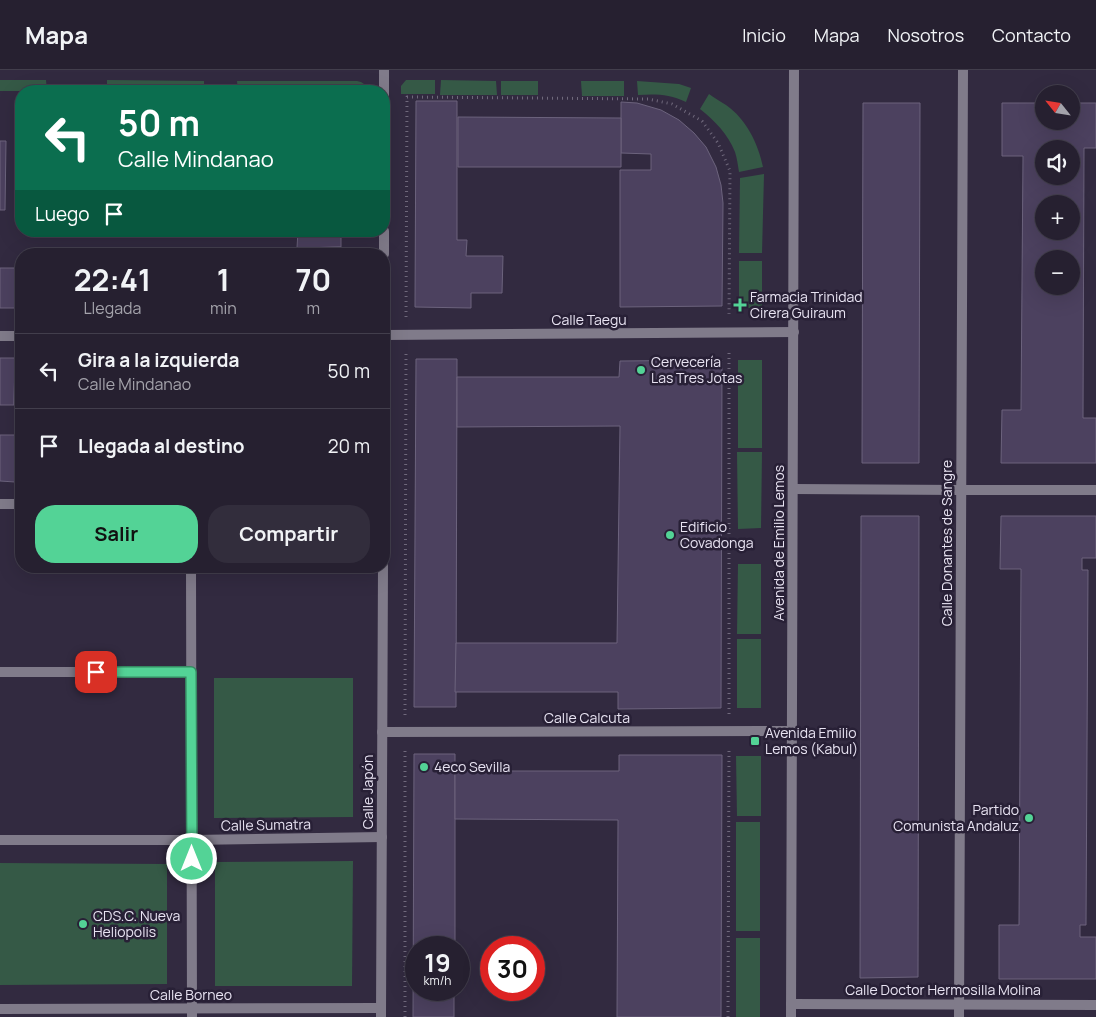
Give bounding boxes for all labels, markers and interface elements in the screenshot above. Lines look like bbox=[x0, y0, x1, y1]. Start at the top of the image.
text: Mapa bbox=[25, 18, 88, 51]
text: Inicio bbox=[742, 23, 786, 47]
text: Mapa bbox=[814, 23, 860, 47]
text: Nosotros bbox=[888, 23, 964, 47]
text: Contacto bbox=[992, 23, 1071, 47]
north arrow bbox=[1035, 85, 1080, 130]
map controls bbox=[1035, 85, 1080, 295]
text: 50 m bbox=[118, 99, 200, 147]
icon: left bbox=[35, 105, 100, 170]
button: sound bbox=[1035, 140, 1080, 185]
text: Calle Mindanao bbox=[118, 144, 274, 174]
button: + bbox=[1035, 195, 1080, 240]
icon: arrive bbox=[100, 200, 128, 228]
text: Luego bbox=[35, 201, 90, 227]
button: − bbox=[1035, 250, 1080, 295]
text: 22:41 bbox=[74, 259, 151, 300]
text: 1 bbox=[217, 259, 230, 300]
text: 70 bbox=[295, 259, 331, 300]
place label: Farmacia Trinidad Cirera Guiraum bbox=[750, 287, 863, 322]
text: Llegada bbox=[83, 297, 141, 319]
text: min bbox=[210, 297, 237, 319]
text: m bbox=[307, 297, 320, 319]
marker: Farmacia Trinidad Cirera Guiraum bbox=[734, 299, 746, 311]
street label: Calle Taegu bbox=[551, 310, 627, 329]
text: Gira a la izquierda bbox=[78, 347, 239, 373]
place label: Cervecería Las Tres Jotas bbox=[651, 352, 742, 387]
icon: left bbox=[35, 357, 63, 385]
text: 50 m bbox=[328, 358, 370, 384]
marker: Cervecería Las Tres Jotas bbox=[635, 364, 647, 376]
text: Calle Mindanao bbox=[78, 373, 191, 395]
icon: arrive bbox=[35, 432, 63, 460]
text: Llegada al destino bbox=[78, 433, 245, 459]
text: 20 m bbox=[328, 433, 370, 459]
street label: Calle Donantes de Sangre bbox=[937, 460, 956, 626]
street label: Avenida de Emilio Lemos bbox=[769, 465, 788, 621]
button: Salir bbox=[35, 505, 198, 563]
button: Compartir bbox=[208, 505, 370, 563]
place label: Edificio Covadonga bbox=[680, 517, 753, 552]
marker: Edificio Covadonga bbox=[664, 529, 676, 541]
pin bbox=[75, 651, 117, 693]
icon: arrive bbox=[82, 658, 110, 686]
street label: Calle Calcuta bbox=[544, 708, 630, 727]
place label: Avenida Emilio Lemos (Kabul) bbox=[765, 723, 858, 758]
marker: Avenida Emilio Lemos (Kabul) bbox=[749, 735, 761, 747]
street label: Calle Japón bbox=[358, 755, 377, 829]
place label: 4eco Sevilla bbox=[434, 757, 510, 776]
marker: 4eco Sevilla bbox=[418, 761, 430, 773]
place label: Partido Comunista Andaluz bbox=[893, 800, 1019, 835]
marker: Partido Comunista Andaluz bbox=[1023, 812, 1035, 824]
street label: Calle Sumatra bbox=[221, 814, 311, 835]
position arrow bbox=[165, 832, 217, 884]
place label: CDS.C. Nueva Heliopolis bbox=[93, 906, 180, 941]
marker: CDS.C. Nueva Heliopolis bbox=[77, 918, 89, 930]
speed limit sign: 30 bbox=[480, 936, 545, 1001]
text: 19 bbox=[424, 945, 451, 980]
text: km/h bbox=[424, 972, 451, 989]
street label: Calle Doctor Hermosilla Molina bbox=[845, 980, 1041, 999]
street label: Calle Borneo bbox=[150, 985, 232, 1004]

